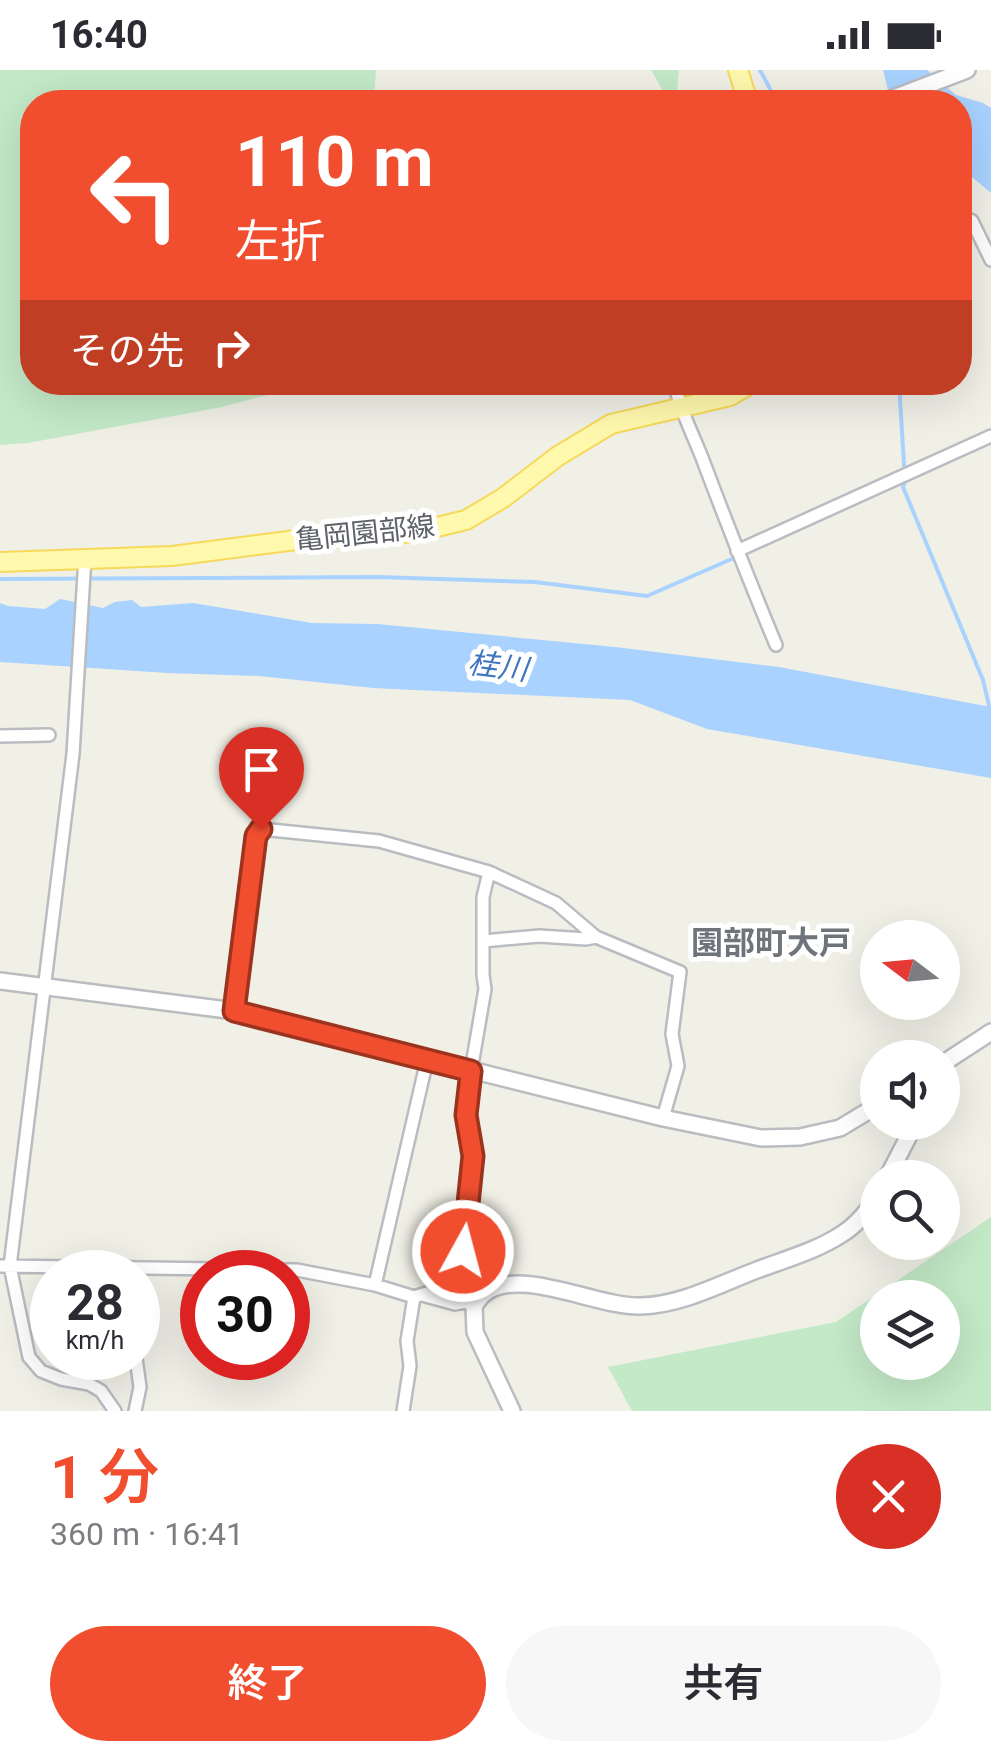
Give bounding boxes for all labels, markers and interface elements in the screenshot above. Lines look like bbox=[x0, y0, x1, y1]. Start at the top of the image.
text: 16:40 bbox=[50, 13, 148, 57]
text: 110 m bbox=[235, 121, 434, 203]
icon: left bbox=[70, 130, 200, 260]
text: 左折 bbox=[235, 215, 325, 268]
icon: right bbox=[204, 320, 259, 375]
text: その先 bbox=[70, 329, 184, 373]
street label: 亀岡園部線 bbox=[294, 509, 436, 557]
water label: 桂川 bbox=[466, 645, 533, 687]
pin bbox=[219, 727, 304, 830]
icon: arrive bbox=[234, 742, 289, 797]
north arrow bbox=[860, 920, 960, 1020]
map controls bbox=[860, 920, 960, 1380]
district label: 園部町大戸 bbox=[691, 924, 851, 962]
button: sound bbox=[860, 1040, 960, 1140]
button: search bbox=[860, 1160, 960, 1260]
position arrow bbox=[411, 1199, 515, 1303]
speed limit sign: 30 bbox=[180, 1250, 310, 1380]
text: 28 bbox=[66, 1274, 124, 1332]
button: layers bbox=[860, 1280, 960, 1380]
text: km/h bbox=[66, 1326, 124, 1355]
text: 1 分 bbox=[50, 1442, 159, 1513]
button: close bbox=[836, 1444, 941, 1549]
text: 360 m · 16:41 bbox=[50, 1515, 244, 1553]
button: 終了 bbox=[50, 1626, 486, 1741]
button: 共有 bbox=[506, 1626, 941, 1741]

